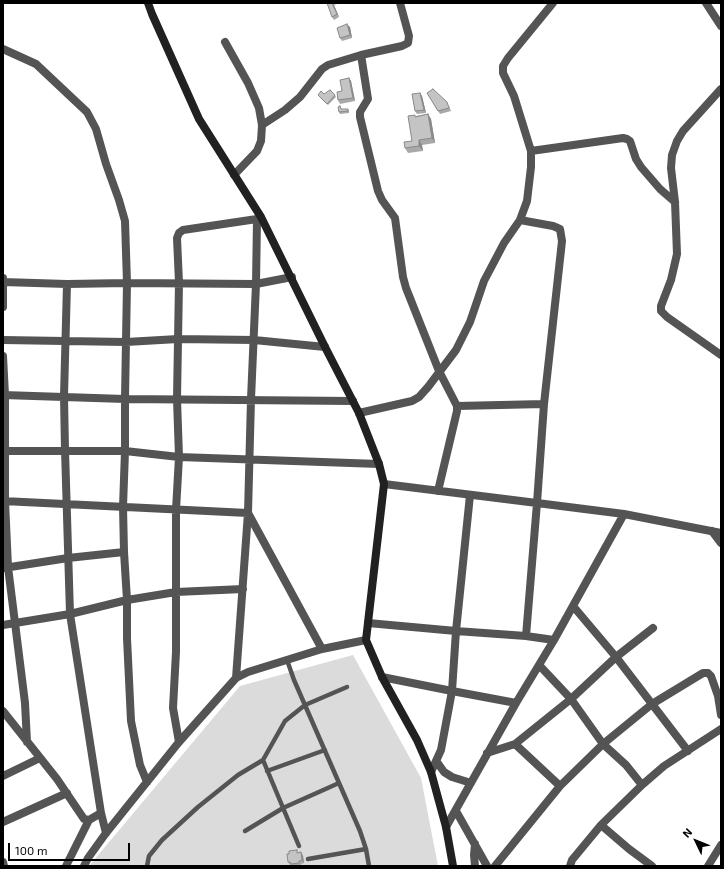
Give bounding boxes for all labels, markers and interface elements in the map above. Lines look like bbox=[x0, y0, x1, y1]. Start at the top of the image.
north arrow bbox=[676, 821, 716, 861]
text: N bbox=[679, 825, 694, 840]
scale bar bbox=[10, 835, 132, 861]
text: 100 m bbox=[15, 843, 47, 857]

